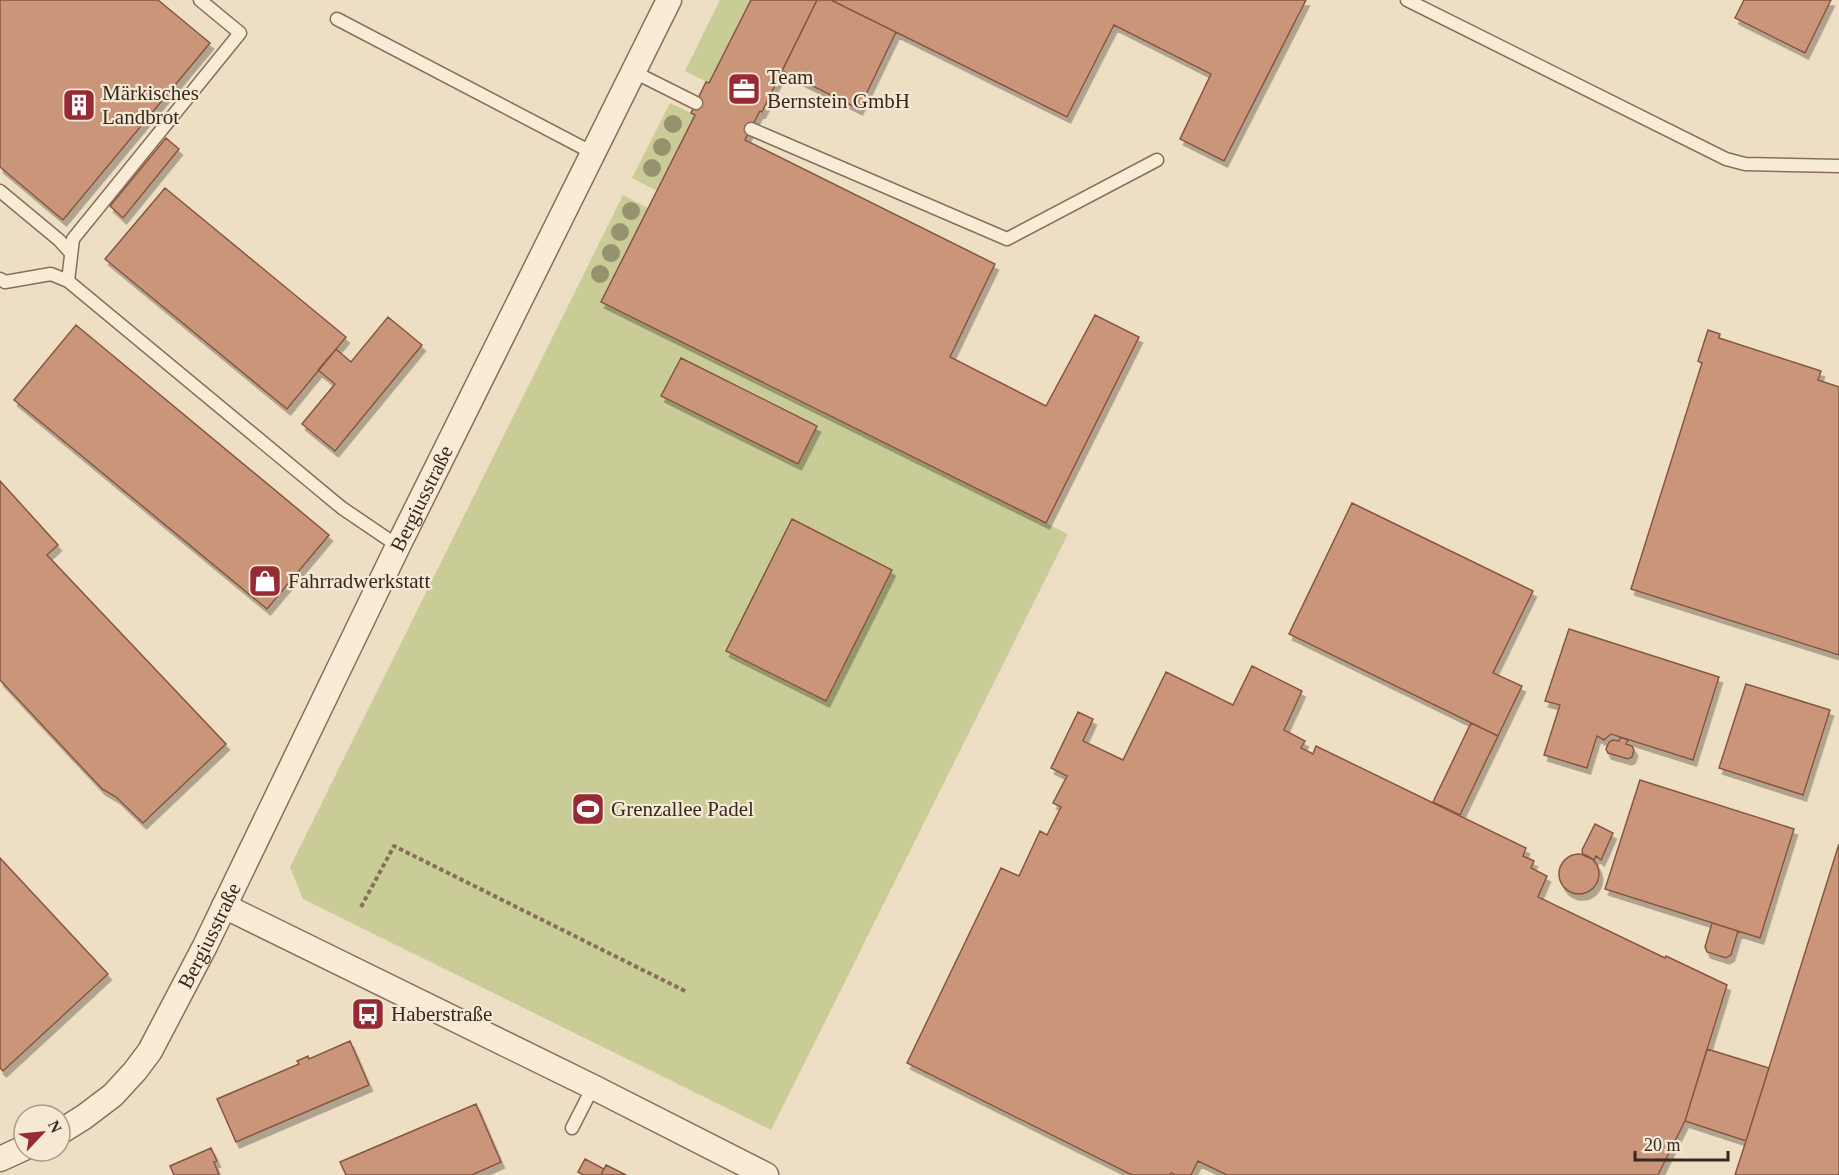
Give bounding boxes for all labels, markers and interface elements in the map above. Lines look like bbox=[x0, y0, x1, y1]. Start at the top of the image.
place label: Team Bernstein GmbH bbox=[767, 65, 910, 113]
office icon: Team Bernstein GmbH bbox=[726, 71, 762, 107]
place label: Märkisches Landbrot bbox=[102, 81, 199, 129]
building icon: Märkisches Landbrot bbox=[61, 87, 97, 123]
street label: Bergiusstraße bbox=[385, 442, 458, 555]
shop icon: Fahrradwerkstatt bbox=[247, 563, 283, 599]
place label: Fahrradwerkstatt bbox=[288, 569, 430, 593]
sports icon: Grenzallee Padel bbox=[570, 791, 606, 827]
place label: Grenzallee Padel bbox=[611, 797, 754, 821]
street label: Bergiusstraße bbox=[173, 879, 246, 993]
bus stop icon: Haberstraße bbox=[350, 996, 386, 1032]
place label: Haberstraße bbox=[391, 1002, 492, 1026]
north arrow bbox=[12, 1103, 72, 1163]
text: N bbox=[45, 1118, 65, 1136]
scale bar bbox=[1635, 1124, 1728, 1162]
text: 20 m bbox=[1644, 1135, 1681, 1155]

